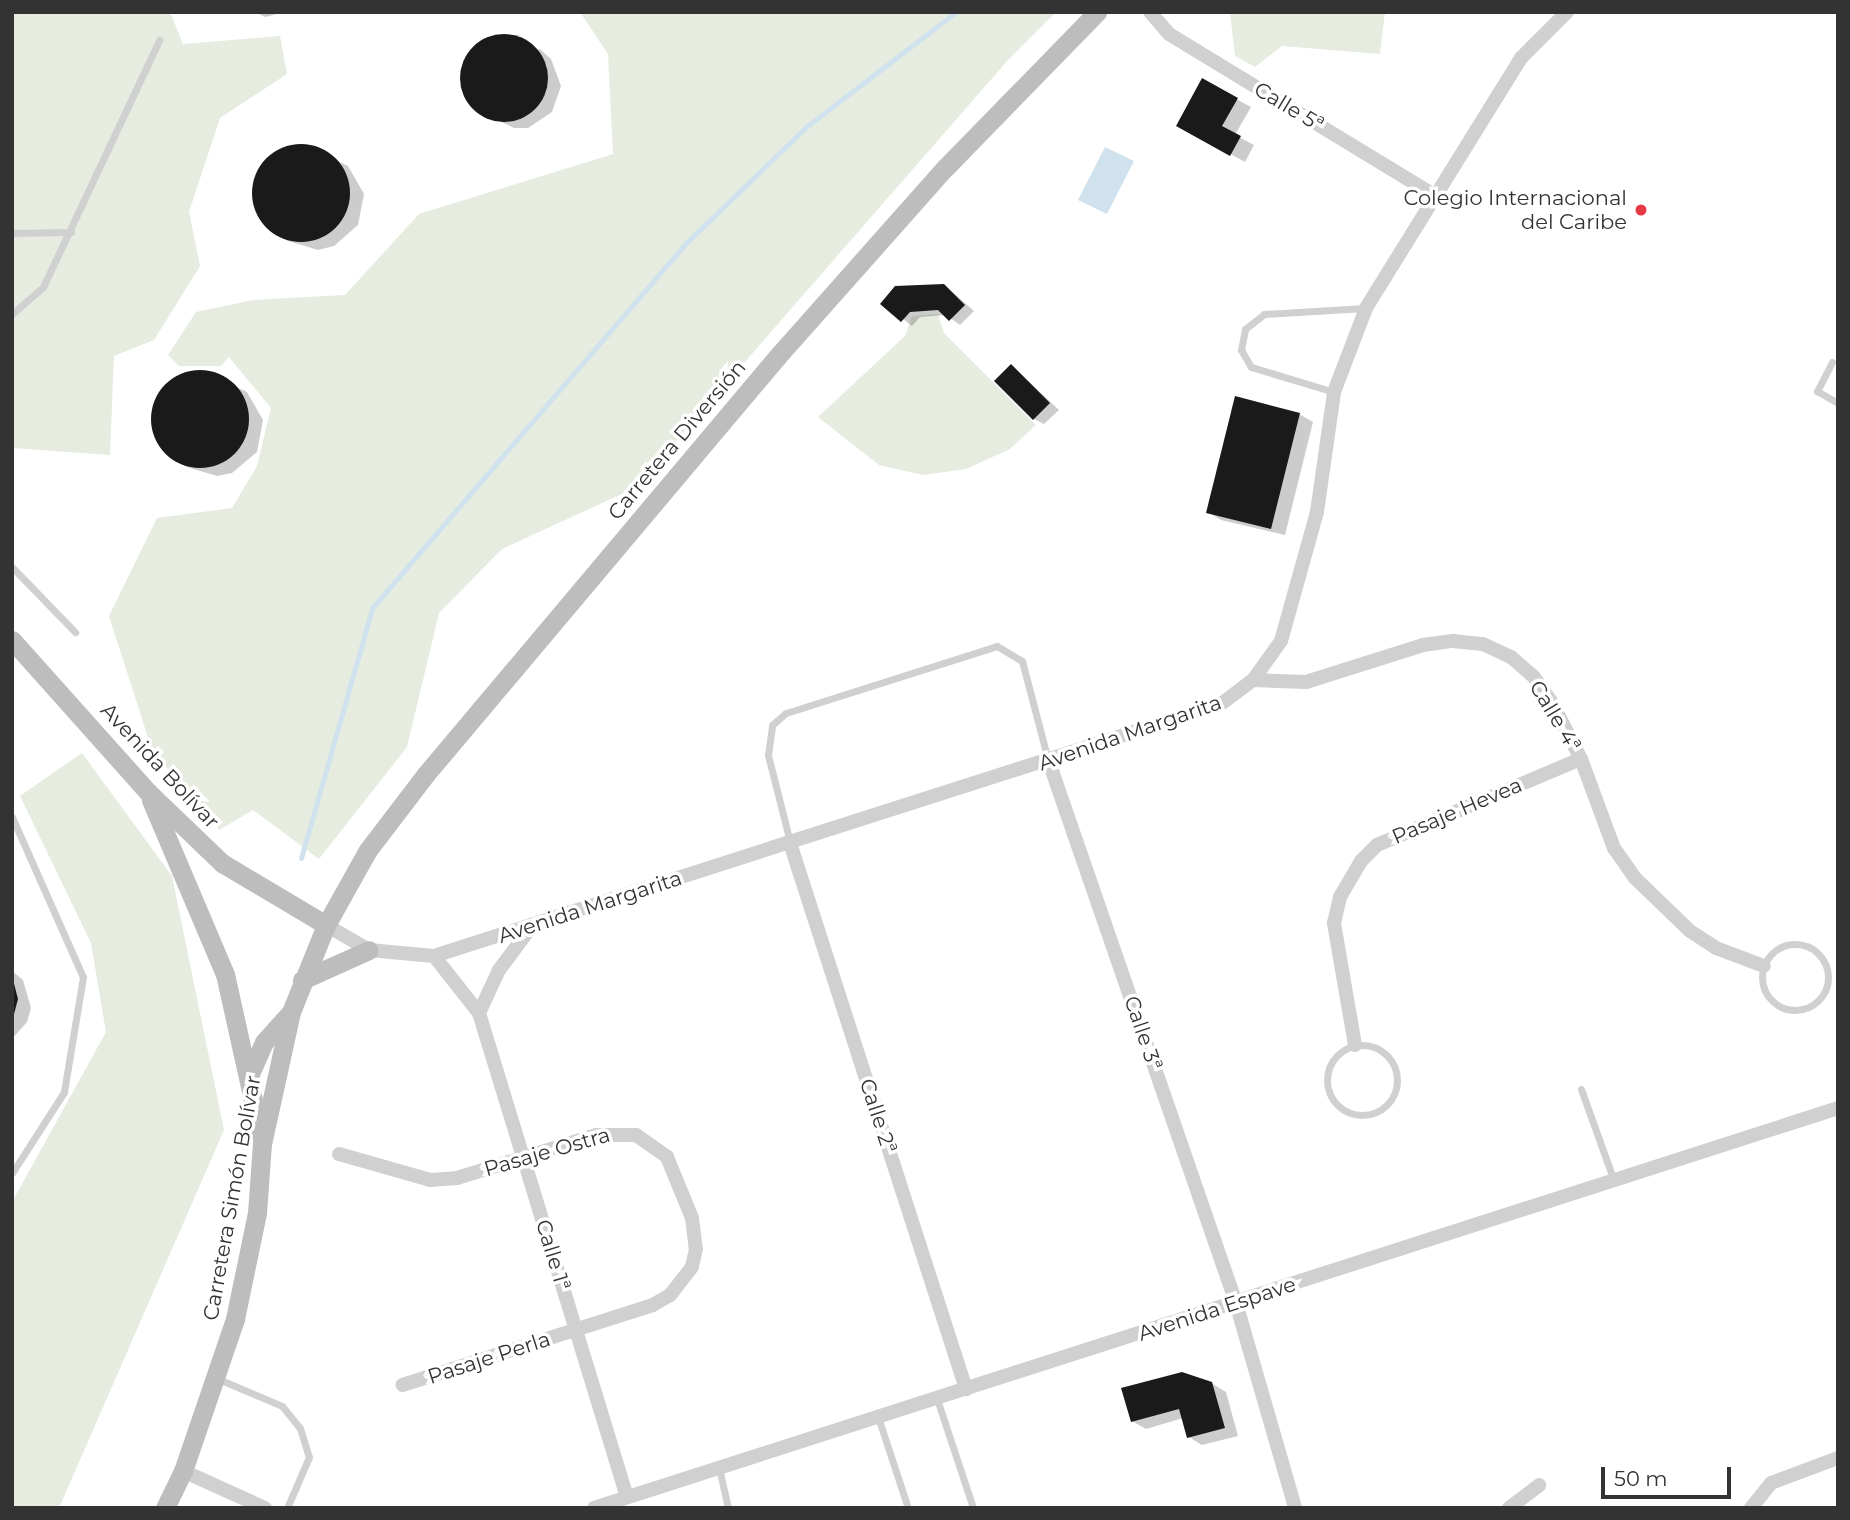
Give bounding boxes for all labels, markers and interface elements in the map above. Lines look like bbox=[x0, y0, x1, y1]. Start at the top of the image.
street label: Calle 5ª bbox=[1250, 76, 1328, 138]
place label: Colegio Internacional del Caribe bbox=[1403, 185, 1627, 235]
marker: Colegio Internacional del Caribe bbox=[1633, 202, 1649, 218]
street label: Carretera Diversión bbox=[603, 355, 751, 525]
street label: Calle 4ª bbox=[1524, 676, 1586, 756]
street label: Avenida Margarita bbox=[1035, 690, 1225, 776]
street label: Avenida Bolívar bbox=[95, 698, 225, 834]
street label: Pasaje Hevea bbox=[1388, 772, 1526, 850]
street label: Avenida Margarita bbox=[495, 865, 685, 949]
street label: Calle 3ª bbox=[1119, 993, 1167, 1073]
street label: Carretera Simón Bolívar bbox=[198, 1074, 266, 1322]
street label: Calle 2ª bbox=[854, 1076, 902, 1156]
street label: Pasaje Ostra bbox=[481, 1122, 613, 1182]
street label: Calle 1ª bbox=[530, 1217, 576, 1293]
street label: Avenida Espave bbox=[1135, 1272, 1299, 1346]
street label: Pasaje Perla bbox=[424, 1326, 554, 1390]
scale bar bbox=[1605, 1454, 1734, 1498]
text: 50 m bbox=[1614, 1466, 1668, 1491]

